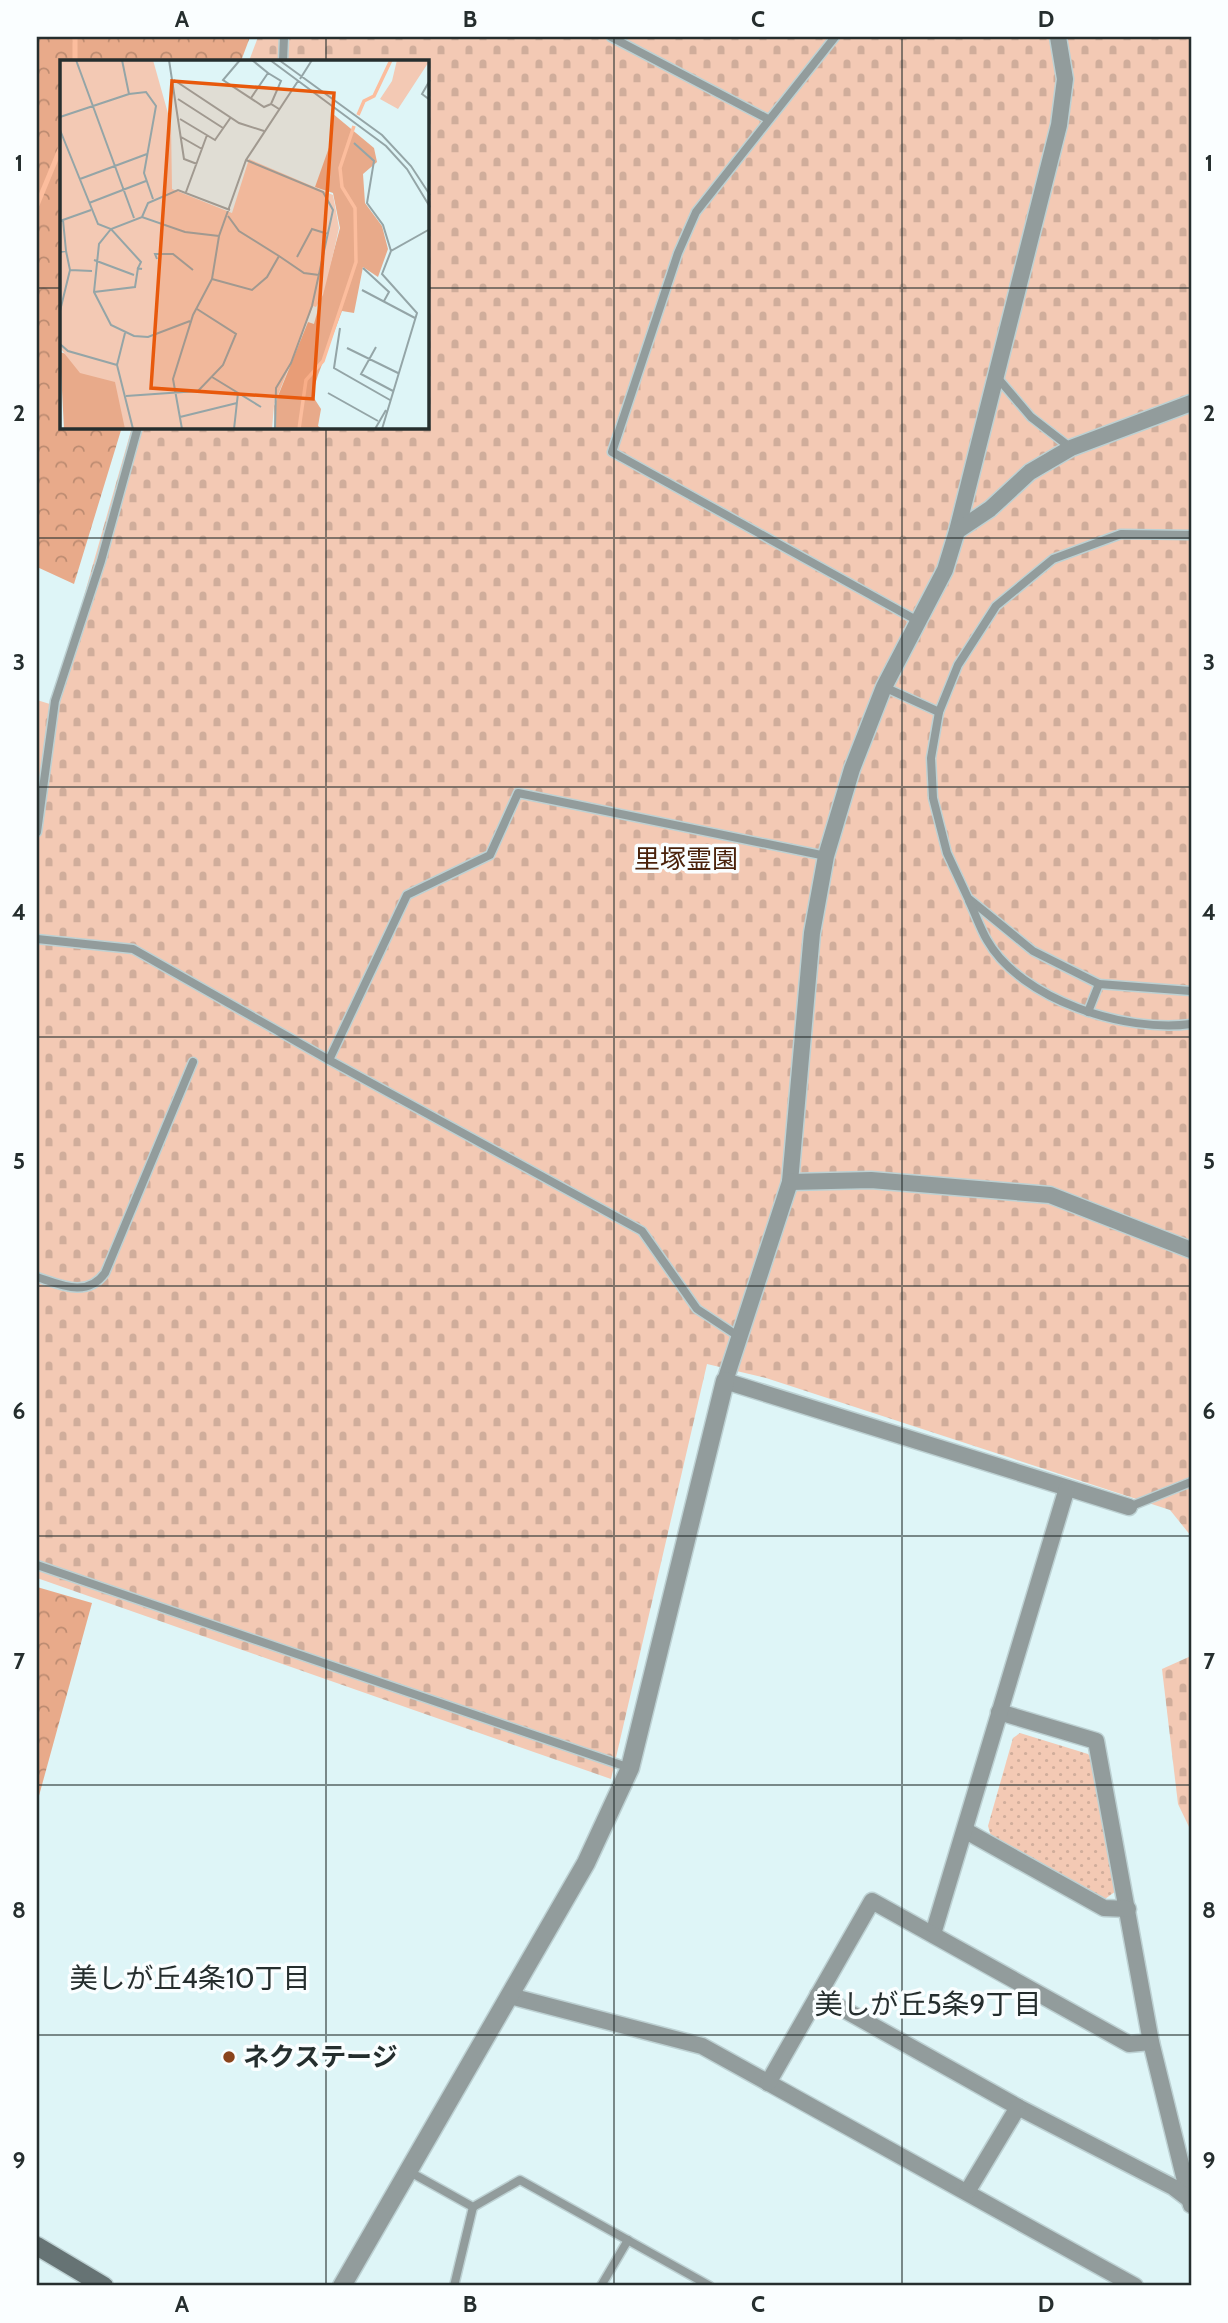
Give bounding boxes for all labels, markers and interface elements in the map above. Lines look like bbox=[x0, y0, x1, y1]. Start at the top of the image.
text: A bbox=[175, 5, 190, 33]
text: B bbox=[463, 5, 477, 33]
text: C bbox=[751, 5, 765, 33]
text: D bbox=[1038, 5, 1054, 33]
inset map bbox=[60, 60, 429, 429]
text: 1 bbox=[15, 149, 23, 177]
text: 1 bbox=[1205, 149, 1213, 177]
text: 2 bbox=[13, 399, 25, 427]
text: 2 bbox=[1203, 399, 1215, 427]
text: 3 bbox=[13, 648, 25, 676]
text: 3 bbox=[1203, 648, 1215, 676]
park label: 里塚霊園 bbox=[634, 843, 738, 875]
text: 4 bbox=[12, 898, 26, 926]
text: 4 bbox=[1202, 898, 1216, 926]
text: 5 bbox=[13, 1147, 25, 1175]
text: 5 bbox=[1203, 1147, 1215, 1175]
text: 6 bbox=[13, 1397, 25, 1425]
text: 6 bbox=[1203, 1397, 1215, 1425]
text: 7 bbox=[13, 1647, 25, 1675]
text: 7 bbox=[1203, 1647, 1215, 1675]
text: 8 bbox=[12, 1896, 26, 1924]
text: 8 bbox=[1202, 1896, 1216, 1924]
district label: 美しが丘4条10丁目 bbox=[70, 1961, 310, 1995]
district label: 美しが丘5条9丁目 bbox=[814, 1987, 1042, 2021]
place label: ネクステージ bbox=[243, 2041, 398, 2073]
marker: ネクステージ bbox=[221, 2049, 237, 2065]
text: 9 bbox=[13, 2146, 25, 2174]
text: 9 bbox=[1203, 2146, 1215, 2174]
text: A bbox=[175, 2290, 190, 2318]
text: B bbox=[463, 2290, 477, 2318]
text: C bbox=[751, 2290, 765, 2318]
text: D bbox=[1038, 2290, 1054, 2318]

